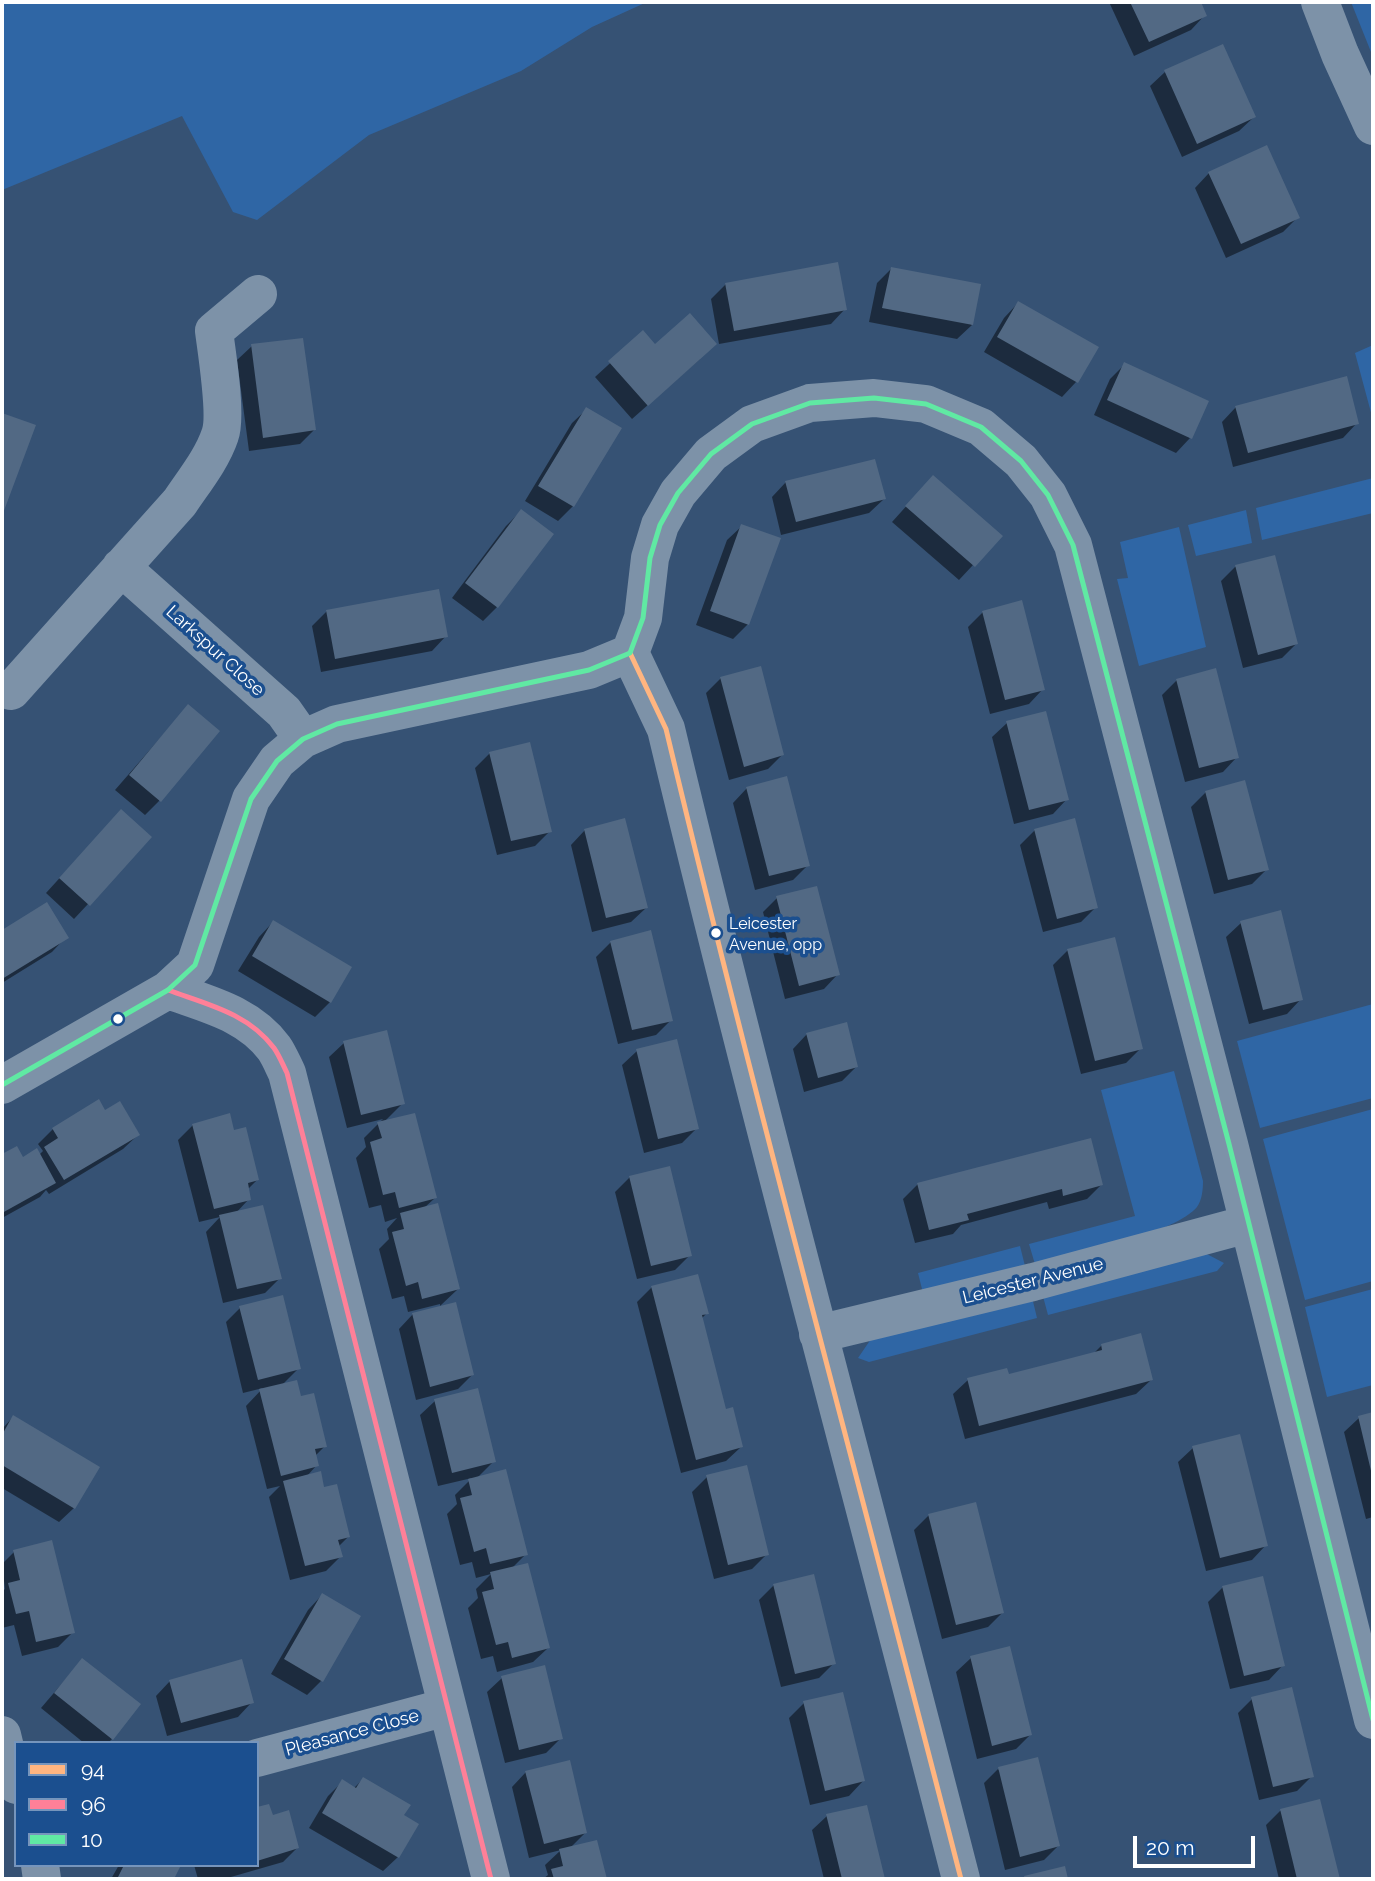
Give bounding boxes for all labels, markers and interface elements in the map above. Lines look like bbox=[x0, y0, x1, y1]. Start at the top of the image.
street label: Larkspur Close bbox=[161, 601, 269, 701]
place label: Leicester Avenue, opp bbox=[729, 914, 822, 952]
marker: Leicester Avenue, opp bbox=[709, 926, 723, 940]
unlabelled marker bbox=[111, 1012, 125, 1026]
street label: Leicester Avenue bbox=[960, 1253, 1106, 1309]
street label: Pleasance Close bbox=[283, 1705, 421, 1761]
legend bbox=[14, 1741, 259, 1867]
text: 94 bbox=[81, 1757, 105, 1782]
text: 96 bbox=[81, 1792, 106, 1817]
scale bar bbox=[1137, 1822, 1260, 1866]
text: 10 bbox=[81, 1827, 103, 1852]
text: 20 m bbox=[1146, 1835, 1194, 1860]

